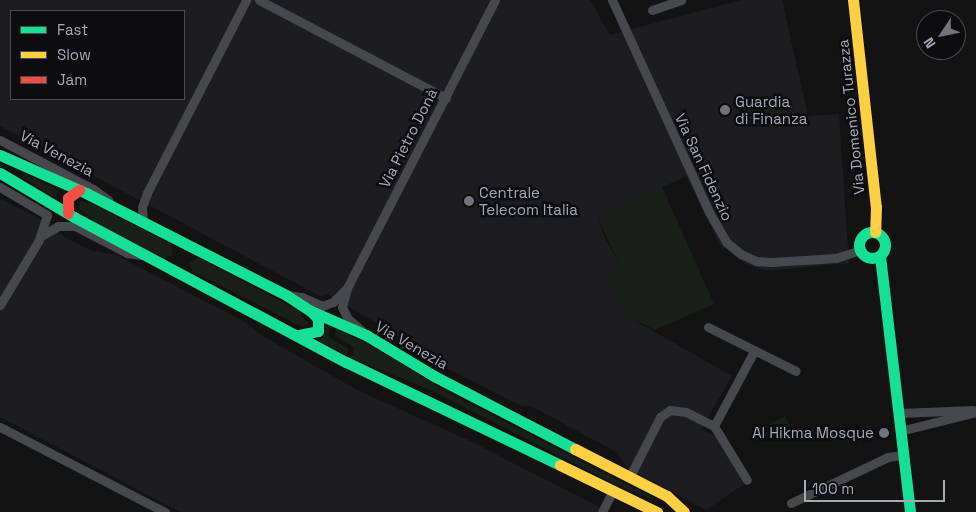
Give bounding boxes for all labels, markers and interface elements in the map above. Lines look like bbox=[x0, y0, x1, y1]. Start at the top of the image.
legend bbox=[10, 10, 185, 100]
north arrow bbox=[916, 10, 966, 60]
text: Fast bbox=[57, 20, 88, 39]
text: N bbox=[919, 34, 939, 52]
street label: Via Domenico Turazza bbox=[834, 38, 868, 196]
text: Slow bbox=[57, 45, 91, 64]
text: Jam bbox=[57, 70, 87, 89]
street label: Via Pietro Donà bbox=[375, 85, 441, 191]
place label: Guardia di Finanza bbox=[735, 92, 807, 127]
marker: Guardia di Finanza bbox=[719, 104, 731, 116]
street label: Via San Fidenzio bbox=[671, 110, 737, 224]
street label: Via Venezia bbox=[17, 126, 97, 180]
place label: Centrale Telecom Italia bbox=[479, 183, 578, 218]
marker: Centrale Telecom Italia bbox=[463, 195, 475, 207]
street label: Via Venezia bbox=[372, 317, 452, 373]
place label: Al Hikma Mosque bbox=[752, 424, 874, 442]
marker: Al Hikma Mosque bbox=[878, 427, 890, 439]
scale bar bbox=[806, 470, 947, 502]
text: 100 m bbox=[812, 479, 854, 498]

